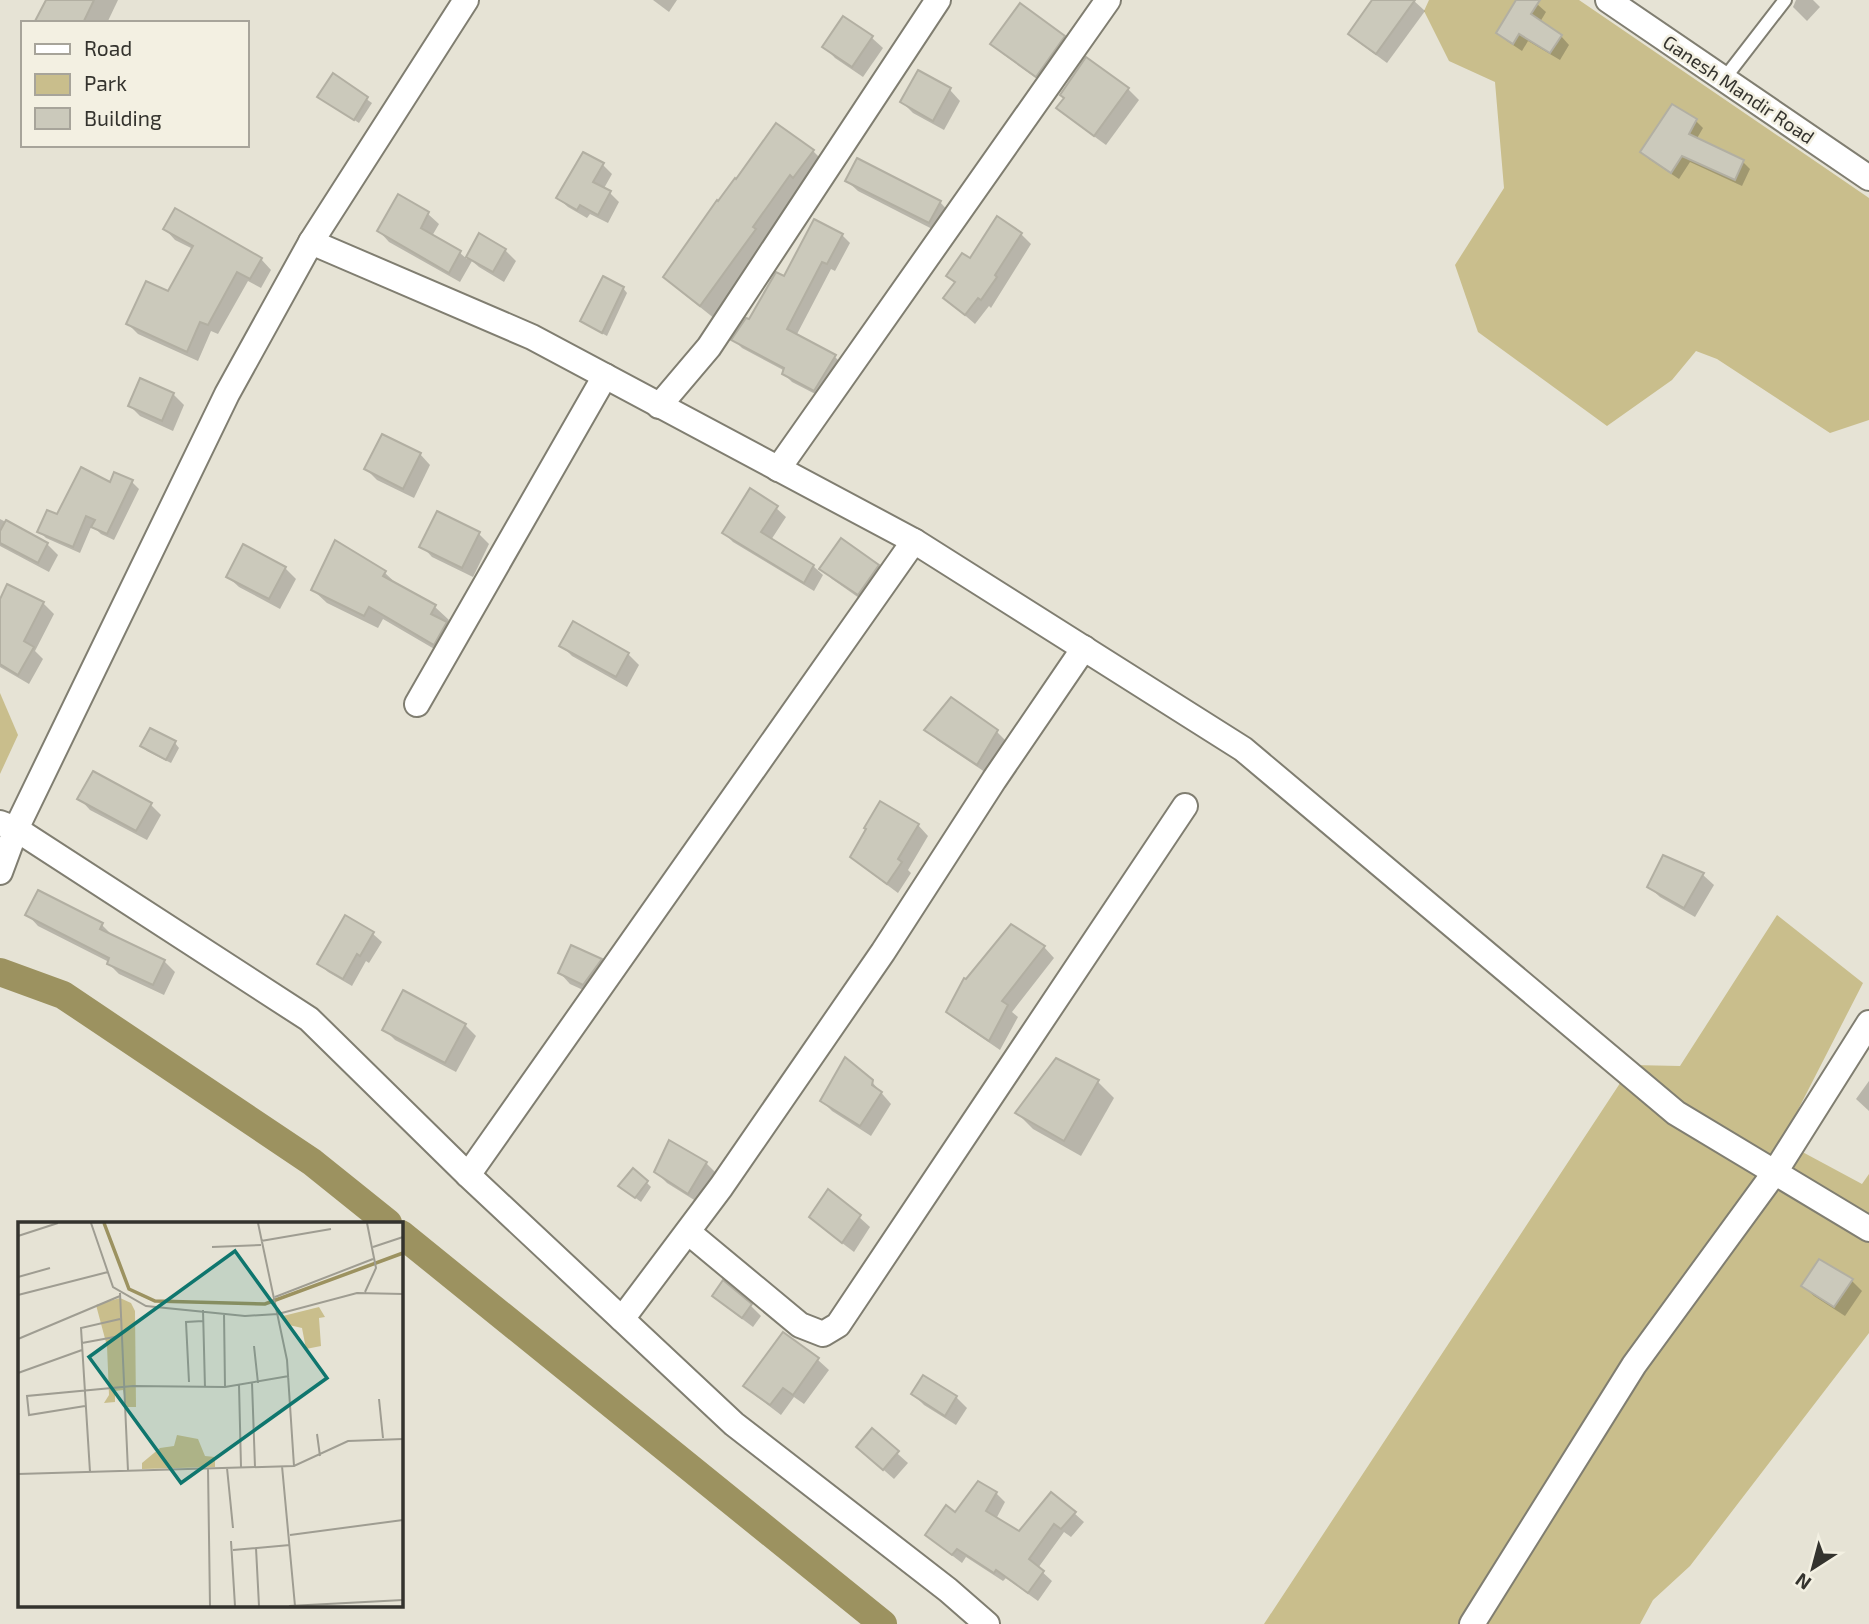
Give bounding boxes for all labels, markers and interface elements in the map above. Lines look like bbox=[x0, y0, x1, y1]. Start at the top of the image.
legend bbox=[21, 21, 248, 147]
street label: Ganesh Mandir Road bbox=[1659, 30, 1819, 148]
text: Road bbox=[84, 35, 132, 60]
text: Park bbox=[84, 70, 127, 95]
text: Building bbox=[84, 105, 162, 130]
inset map bbox=[18, 1222, 402, 1606]
north arrow bbox=[1778, 1533, 1848, 1603]
text: N bbox=[1790, 1569, 1815, 1595]

